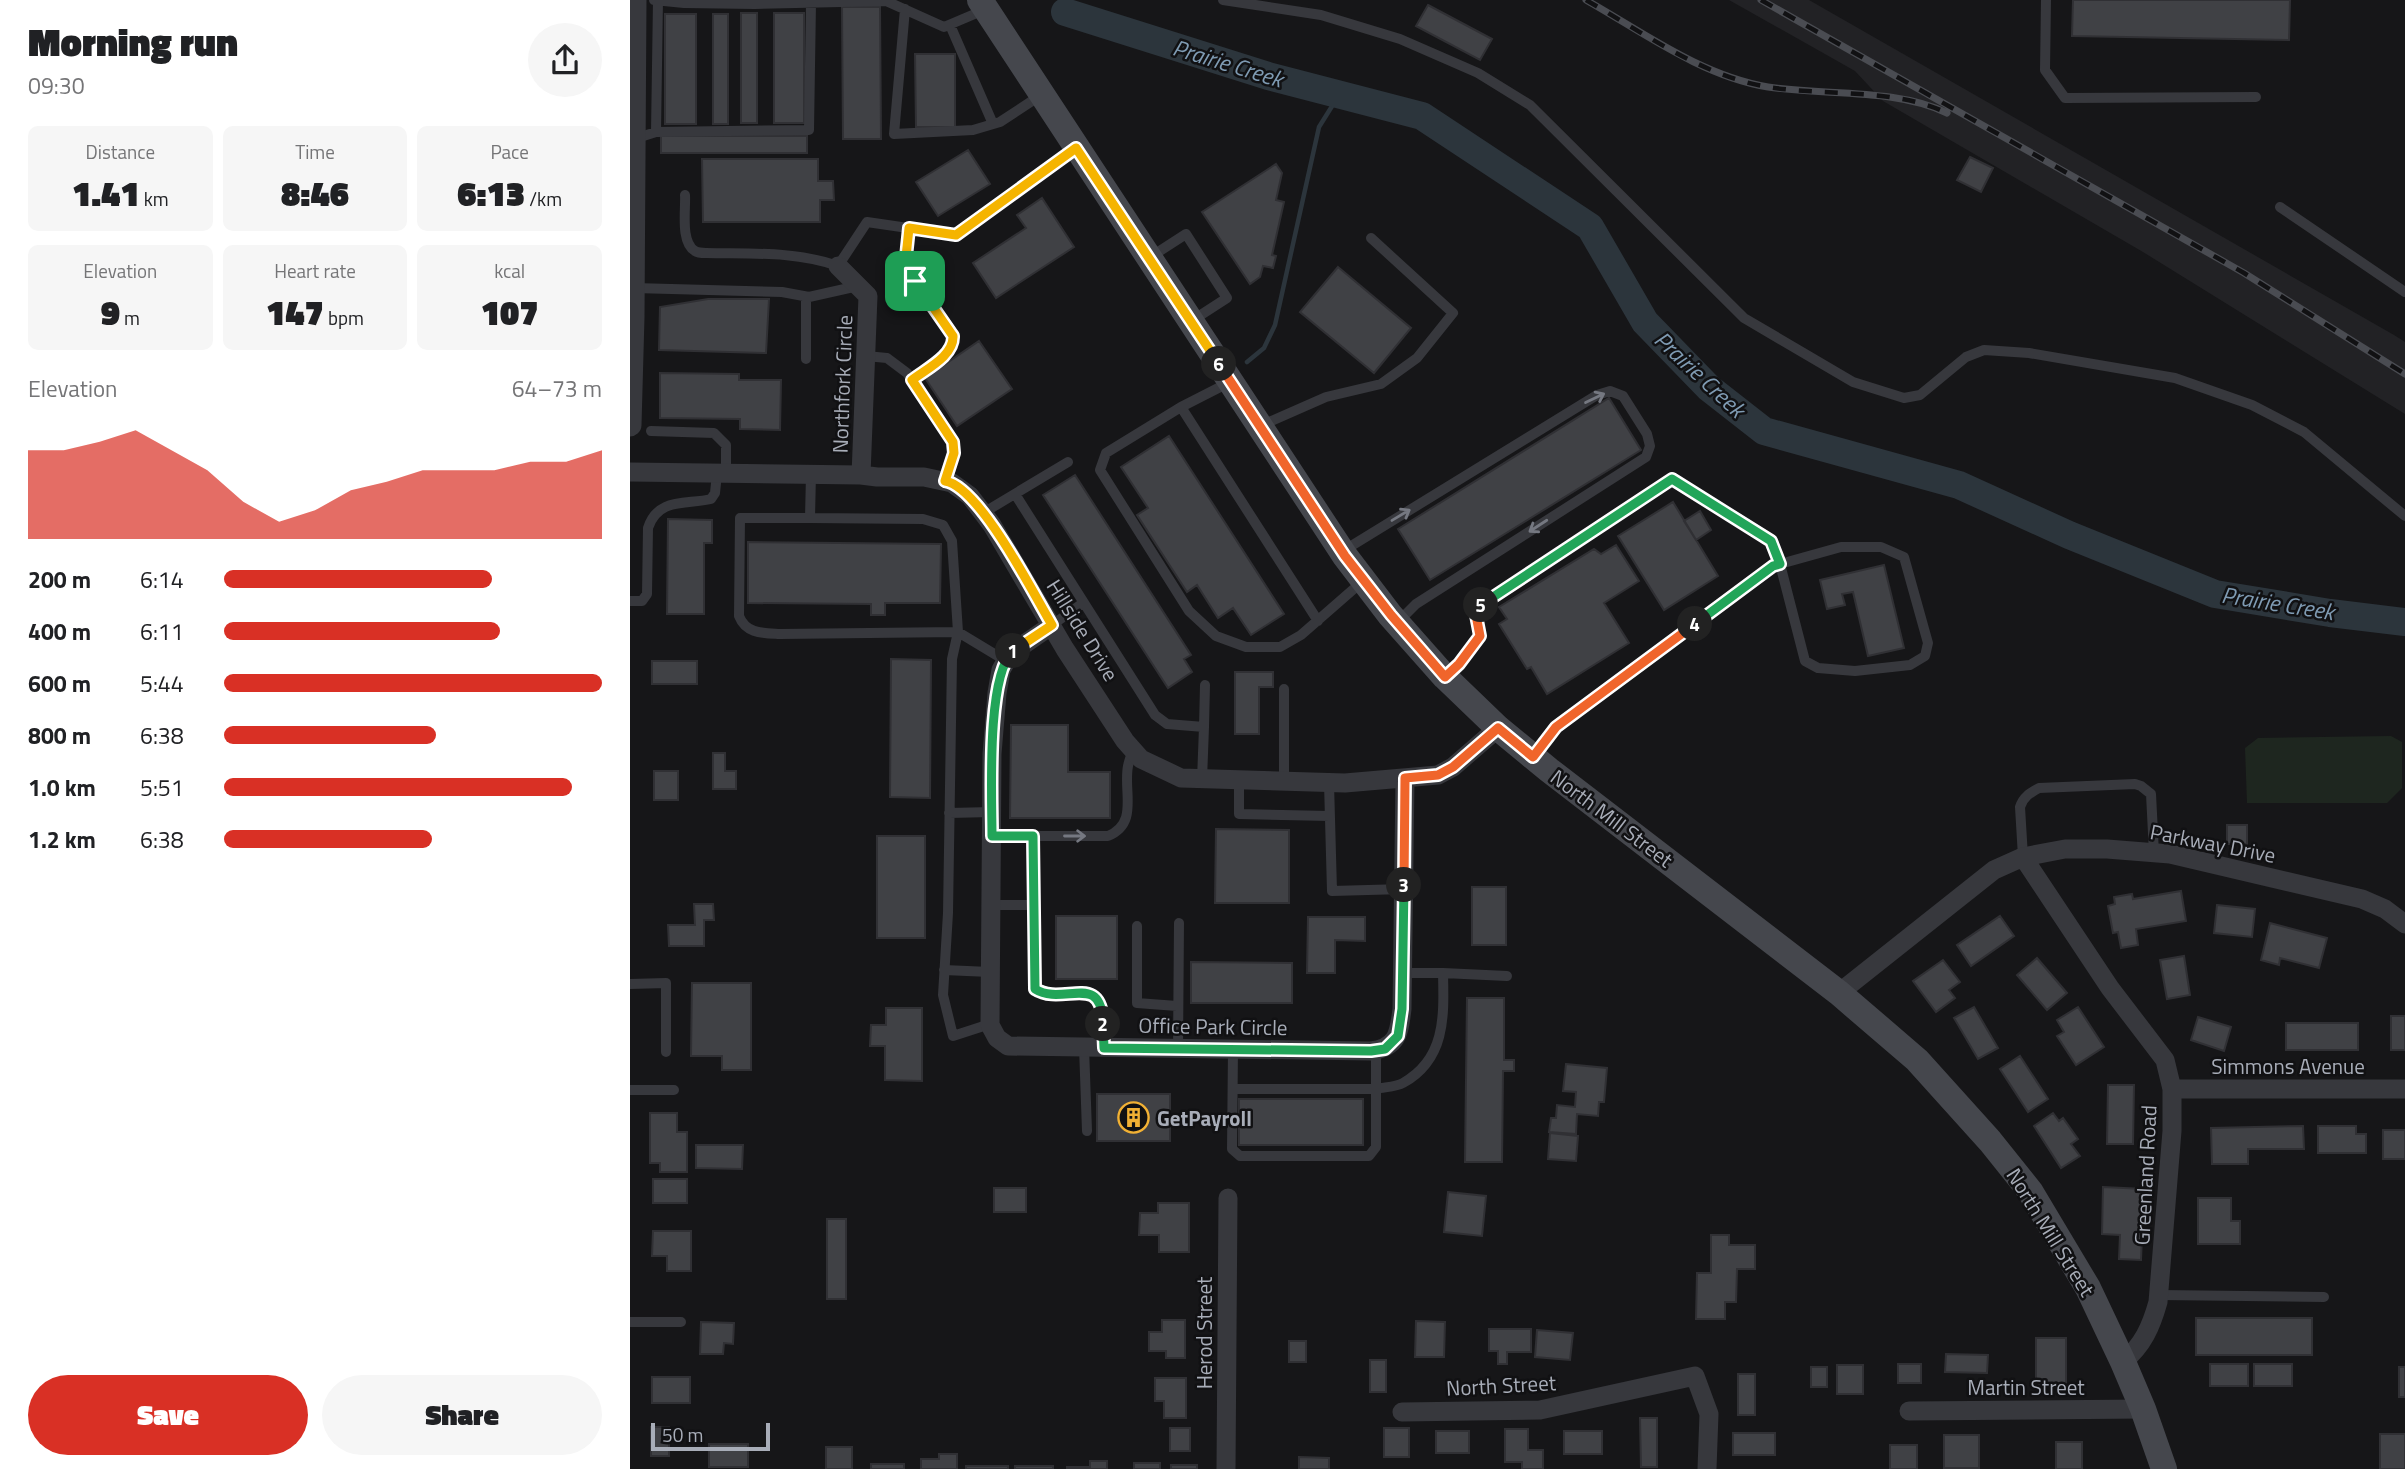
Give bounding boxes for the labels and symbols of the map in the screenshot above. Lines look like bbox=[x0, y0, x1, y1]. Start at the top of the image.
water label: Prairie Creek bbox=[1169, 30, 1290, 97]
pin bbox=[885, 251, 945, 311]
street label: Northfork Circle bbox=[824, 314, 860, 454]
water label: Prairie Creek bbox=[1647, 322, 1755, 427]
pin: 6 bbox=[1202, 346, 1236, 382]
one-way arrow bbox=[1584, 390, 1605, 404]
one-way arrow bbox=[1390, 508, 1410, 522]
one-way arrow bbox=[1529, 519, 1549, 533]
street label: Hillside Drive bbox=[1039, 573, 1127, 687]
water label: Prairie Creek bbox=[2219, 577, 2340, 630]
pin: 5 bbox=[1464, 588, 1498, 622]
pin: 4 bbox=[1678, 606, 1712, 642]
pin: 1 bbox=[996, 634, 1030, 668]
street label: North Mill Street bbox=[1544, 761, 1681, 875]
street label: Parkway Drive bbox=[2148, 815, 2278, 871]
one-way arrow bbox=[1063, 829, 1086, 843]
pin: 3 bbox=[1386, 868, 1422, 903]
pin: 2 bbox=[1086, 1006, 1120, 1042]
street label: Office Park Circle bbox=[1138, 1009, 1288, 1043]
street label: Simmons Avenue bbox=[2211, 1050, 2365, 1082]
building icon: GetPayroll bbox=[1117, 1101, 1151, 1135]
place label: GetPayroll bbox=[1157, 1102, 1252, 1134]
street label: Greenland Road bbox=[2125, 1104, 2165, 1246]
street label: North Mill Street bbox=[1999, 1161, 2104, 1303]
street label: Herod Street bbox=[1188, 1276, 1220, 1389]
street label: North Street bbox=[1445, 1366, 1557, 1404]
street label: Martin Street bbox=[1967, 1371, 2085, 1403]
scale bar bbox=[651, 1420, 770, 1452]

